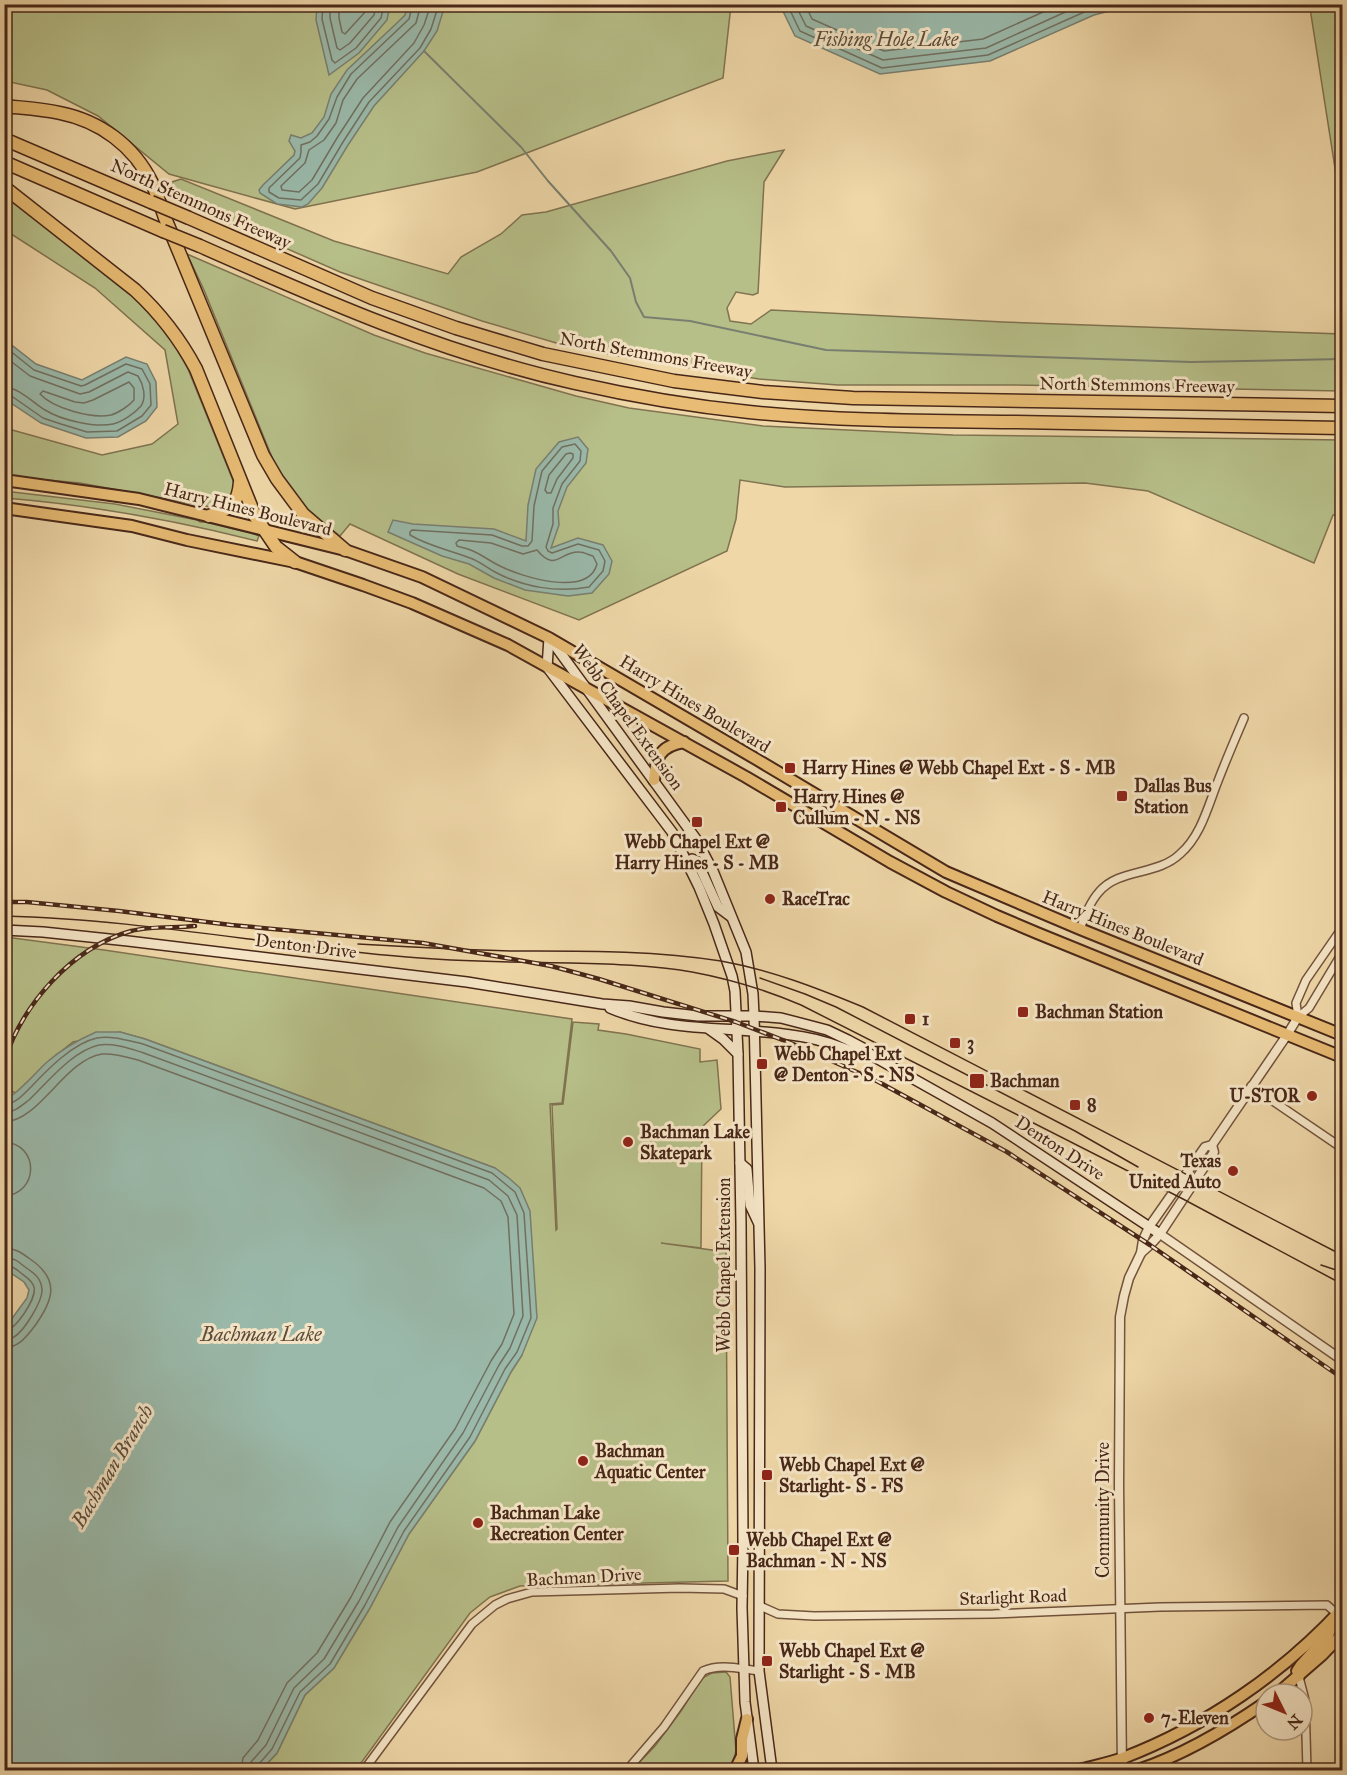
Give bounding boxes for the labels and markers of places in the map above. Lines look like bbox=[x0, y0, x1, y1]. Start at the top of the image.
place label: Harry Hines @ Webb Chapel Ext - S - MB bbox=[802, 757, 1116, 780]
marker: Harry Hines @ Webb Chapel Ext - S - MB bbox=[783, 761, 797, 775]
place label: Dallas Bus Station bbox=[1134, 775, 1212, 818]
place label: Harry Hines @ Cullum - N - NS bbox=[793, 786, 920, 829]
marker: Dallas Bus Station bbox=[1115, 789, 1129, 803]
marker: Harry Hines @ Cullum - N - NS bbox=[774, 800, 788, 814]
marker: Webb Chapel Ext @ Harry Hines - S - MB bbox=[690, 815, 704, 829]
place label: Webb Chapel Ext @ Harry Hines - S - MB bbox=[615, 831, 779, 875]
place label: RaceTrac bbox=[782, 888, 850, 910]
marker: RaceTrac bbox=[763, 892, 777, 906]
place label: Bachman Station bbox=[1035, 1001, 1163, 1023]
marker: Bachman Station bbox=[1016, 1005, 1030, 1019]
place label: 1 bbox=[922, 1008, 929, 1030]
marker: 1 bbox=[903, 1012, 917, 1026]
place label: 3 bbox=[967, 1032, 974, 1055]
marker: 3 bbox=[948, 1036, 962, 1050]
place label: Webb Chapel Ext @ Denton - S - NS bbox=[774, 1043, 915, 1086]
marker: Webb Chapel Ext @ Denton - S - NS bbox=[755, 1057, 769, 1071]
place label: Bachman bbox=[990, 1070, 1060, 1092]
marker: Bachman bbox=[968, 1072, 986, 1090]
place label: U-STOR bbox=[1230, 1085, 1301, 1107]
marker: U-STOR bbox=[1305, 1089, 1319, 1103]
place label: 8 bbox=[1087, 1094, 1097, 1116]
marker: 8 bbox=[1068, 1098, 1082, 1112]
place label: Bachman Lake Skatepark bbox=[640, 1121, 751, 1165]
marker: Bachman Lake Skatepark bbox=[621, 1135, 635, 1149]
place label: Texas United Auto bbox=[1129, 1150, 1221, 1193]
marker: Texas United Auto bbox=[1226, 1164, 1240, 1178]
place label: Bachman Aquatic Center bbox=[594, 1440, 707, 1484]
marker: Bachman Aquatic Center bbox=[576, 1454, 590, 1468]
place label: Webb Chapel Ext @ Starlight- S - FS bbox=[779, 1454, 924, 1498]
marker: Webb Chapel Ext @ Starlight- S - FS bbox=[760, 1468, 774, 1482]
place label: Bachman Lake Recreation Center bbox=[490, 1502, 625, 1545]
marker: Bachman Lake Recreation Center bbox=[471, 1516, 485, 1530]
place label: Webb Chapel Ext @ Bachman - N - NS bbox=[746, 1529, 891, 1572]
marker: Webb Chapel Ext @ Bachman - N - NS bbox=[727, 1543, 741, 1557]
place label: Webb Chapel Ext @ Starlight - S - MB bbox=[779, 1640, 924, 1684]
marker: Webb Chapel Ext @ Starlight - S - MB bbox=[760, 1654, 774, 1668]
place label: 7-Eleven bbox=[1161, 1707, 1229, 1729]
marker: 7-Eleven bbox=[1142, 1711, 1156, 1725]

